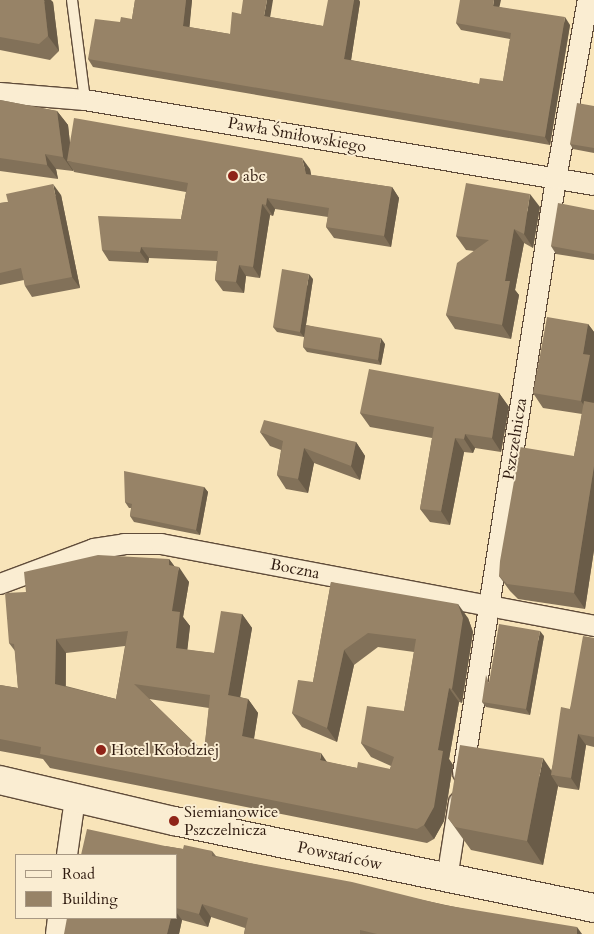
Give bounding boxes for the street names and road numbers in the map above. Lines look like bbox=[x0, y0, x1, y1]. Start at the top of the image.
street label: Pawła Śmiłowskiego bbox=[226, 113, 368, 157]
street label: Pszczelnicza bbox=[499, 397, 531, 481]
street label: Boczna bbox=[269, 555, 321, 583]
street label: Powstańców bbox=[296, 838, 384, 874]

